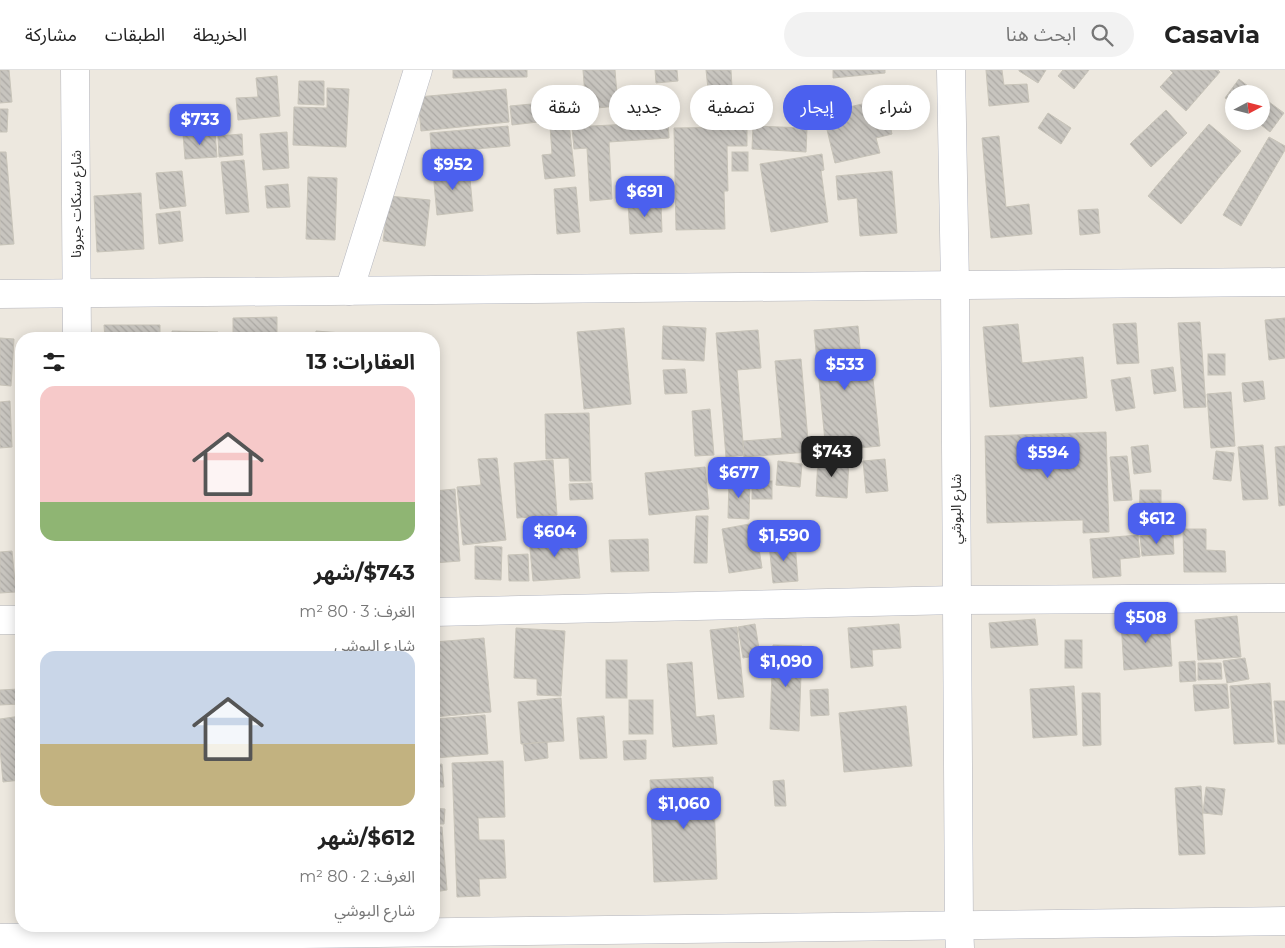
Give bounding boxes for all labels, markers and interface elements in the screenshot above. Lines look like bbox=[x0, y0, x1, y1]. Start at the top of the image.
search box bbox=[784, 12, 1134, 57]
text: Casavia bbox=[1164, 20, 1260, 49]
icon: search bbox=[1088, 21, 1116, 49]
text: ابحث هنا bbox=[1006, 23, 1076, 46]
text: مشاركة bbox=[25, 24, 77, 46]
text: الطبقات bbox=[105, 24, 165, 46]
text: الخريطة bbox=[193, 24, 247, 46]
chip: شقة bbox=[531, 85, 599, 130]
chip: جديد bbox=[609, 85, 680, 130]
chip: تصفية bbox=[690, 85, 773, 130]
chip: إيجار bbox=[783, 85, 852, 130]
chip: شراء bbox=[862, 85, 930, 130]
north arrow bbox=[1225, 85, 1270, 130]
map controls bbox=[1225, 85, 1270, 130]
pin: $733 bbox=[170, 104, 230, 146]
text: $733 bbox=[181, 110, 219, 129]
pin: $952 bbox=[423, 148, 483, 191]
street label: شارع سنكات جبرونا bbox=[67, 150, 87, 258]
text: $952 bbox=[433, 155, 473, 174]
pin: $691 bbox=[615, 176, 675, 218]
text: $691 bbox=[627, 182, 663, 201]
icon: filters bbox=[40, 348, 68, 376]
pin: $533 bbox=[815, 348, 875, 391]
text: العقارات: 13 bbox=[306, 349, 415, 374]
text: $533 bbox=[826, 355, 864, 374]
icon: home bbox=[183, 419, 273, 509]
pin: $743 bbox=[802, 436, 862, 478]
pin: $594 bbox=[1018, 436, 1078, 479]
text: $743 bbox=[812, 442, 852, 461]
text: $594 bbox=[1028, 443, 1068, 462]
pin: $677 bbox=[709, 456, 769, 499]
text: $677 bbox=[719, 463, 759, 482]
street label: شارع البوشي bbox=[947, 474, 967, 544]
pin: $612 bbox=[1127, 502, 1187, 545]
text: $612 bbox=[1139, 509, 1175, 528]
pin: $604 bbox=[525, 516, 585, 558]
pin: $1,590 bbox=[743, 520, 825, 562]
text: $604 bbox=[534, 522, 576, 541]
text: $1,590 bbox=[758, 526, 810, 545]
text: $743/شهر bbox=[314, 560, 415, 585]
text: الغرف: 3 · 80 m² bbox=[299, 602, 415, 621]
pin: $508 bbox=[1116, 602, 1176, 644]
text: $508 bbox=[1125, 608, 1167, 627]
text: شارع البوشي bbox=[334, 636, 415, 655]
pin: $1,090 bbox=[745, 646, 827, 688]
text: $1,090 bbox=[760, 652, 812, 671]
icon: home bbox=[183, 684, 273, 774]
pin: $1,060 bbox=[643, 788, 725, 830]
text: $1,060 bbox=[658, 794, 710, 813]
text: $612/شهر bbox=[318, 825, 415, 850]
text: الغرف: 2 · 80 m² bbox=[299, 867, 415, 886]
text: شارع البوشي bbox=[334, 901, 415, 920]

